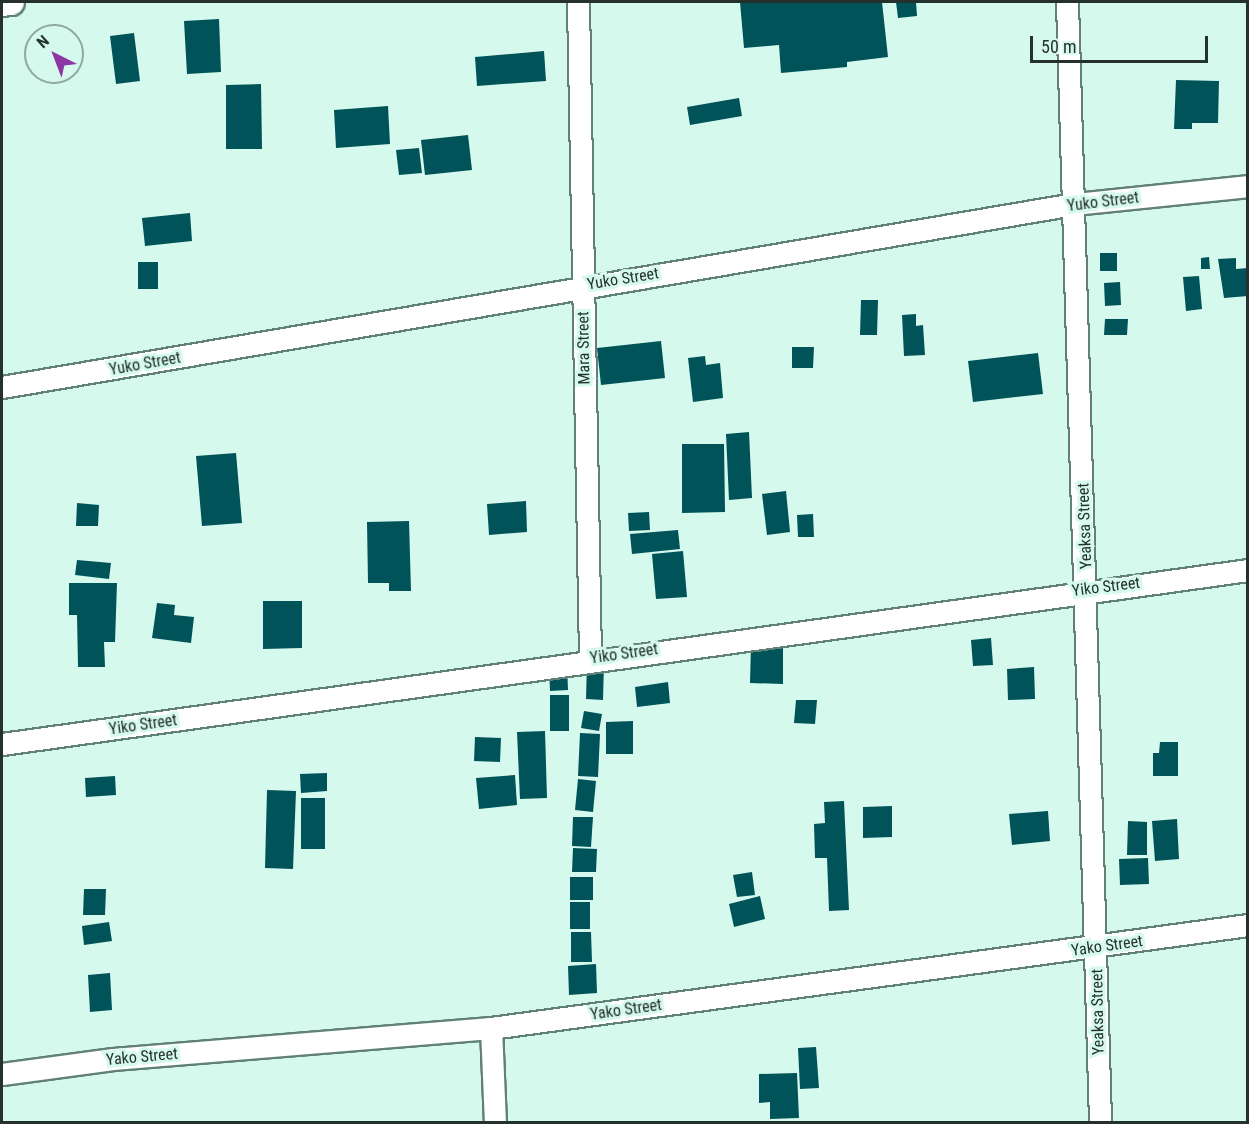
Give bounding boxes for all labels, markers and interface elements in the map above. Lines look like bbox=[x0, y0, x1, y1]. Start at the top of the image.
north arrow bbox=[24, 24, 84, 84]
scale bar bbox=[1033, 24, 1212, 62]
text: N bbox=[33, 31, 53, 52]
text: 50 m bbox=[1041, 36, 1076, 57]
street label: Yuko Street bbox=[1066, 188, 1140, 216]
street label: Yuko Street bbox=[586, 264, 660, 294]
street label: Mara Street bbox=[574, 311, 594, 385]
street label: Yuko Street bbox=[108, 348, 182, 380]
street label: Yeaksa Street bbox=[1074, 482, 1096, 570]
street label: Yiko Street bbox=[1071, 573, 1141, 601]
street label: Yiko Street bbox=[589, 640, 659, 668]
street label: Yiko Street bbox=[108, 711, 178, 739]
street label: Yako Street bbox=[1070, 931, 1144, 961]
street label: Yeaksa Street bbox=[1088, 969, 1108, 1055]
street label: Yako Street bbox=[589, 995, 663, 1025]
street label: Yako Street bbox=[105, 1044, 179, 1070]

